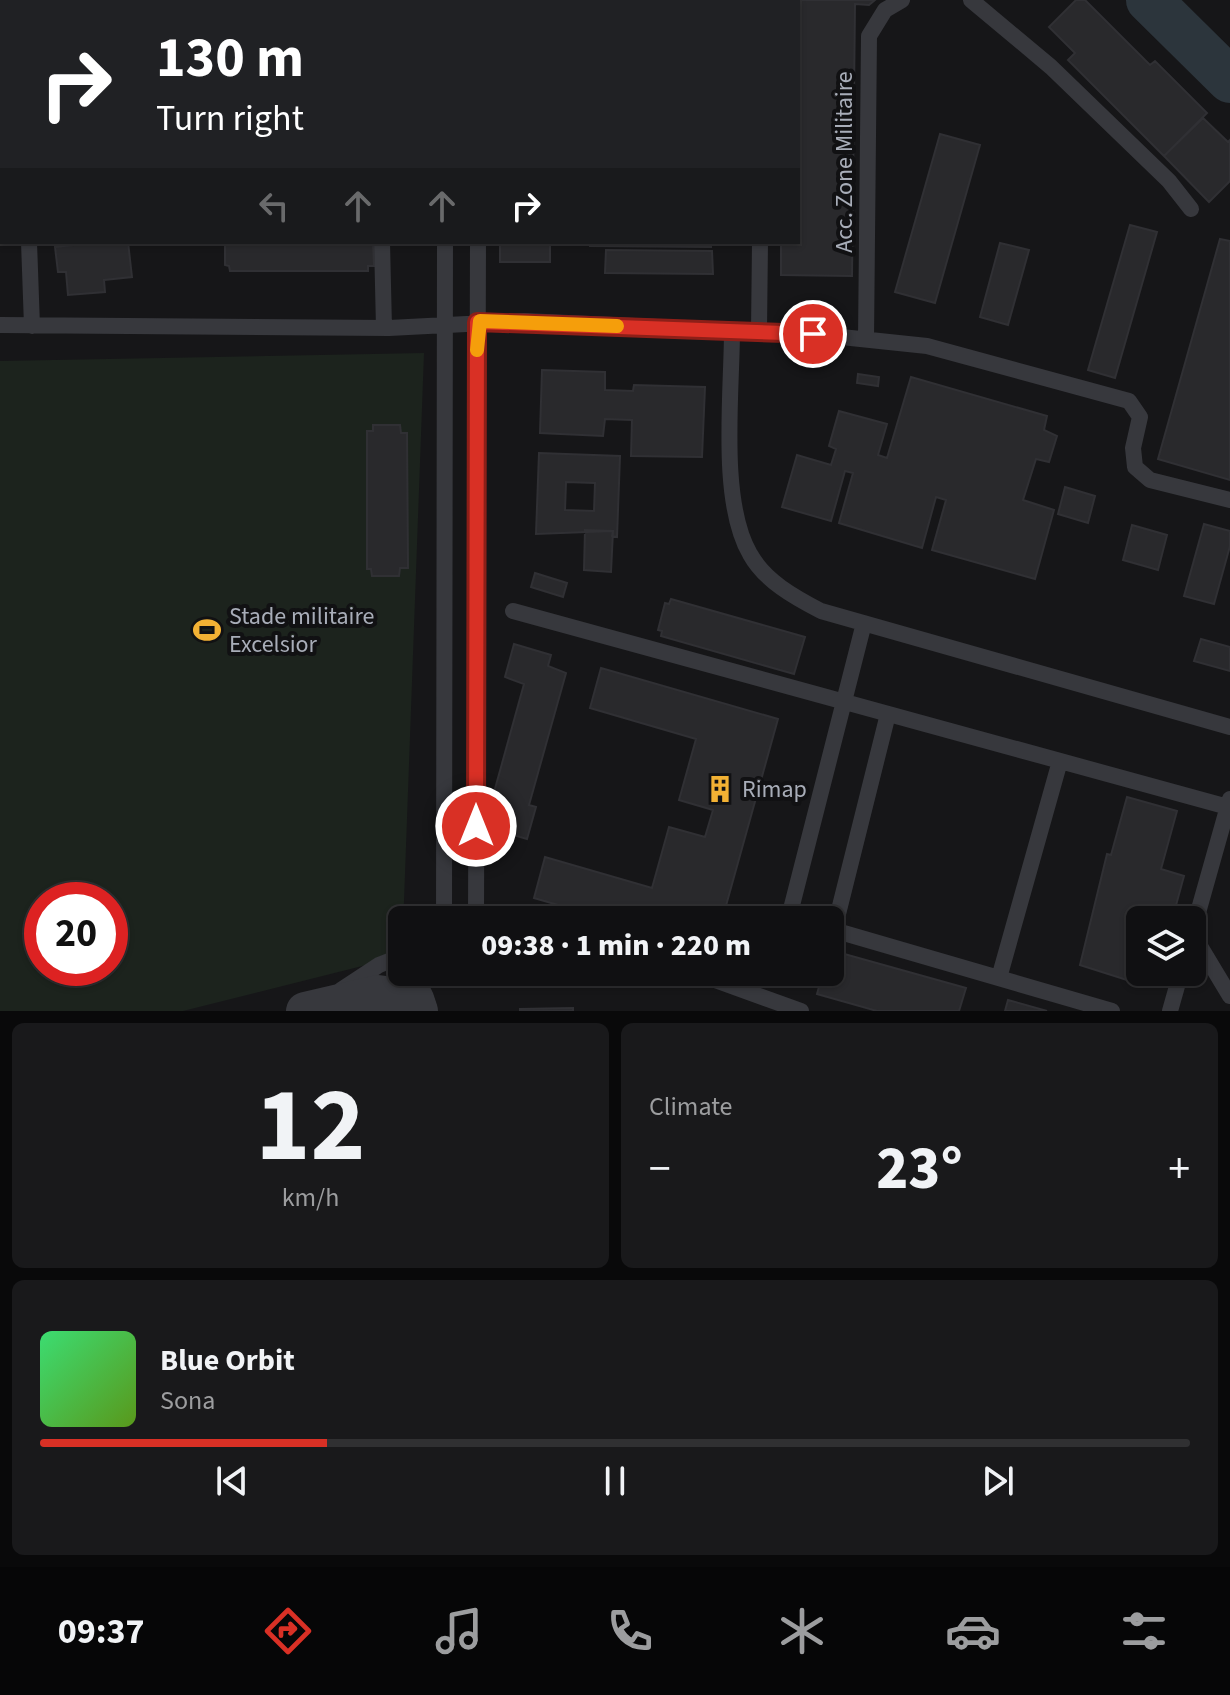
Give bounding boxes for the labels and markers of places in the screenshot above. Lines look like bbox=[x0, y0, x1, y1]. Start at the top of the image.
pin bbox=[779, 300, 847, 368]
place label: Stade militaire Excelsior bbox=[229, 599, 374, 662]
sports icon: Stade militaire Excelsior bbox=[192, 615, 222, 645]
place label: Rimap bbox=[742, 772, 807, 807]
building icon: Rimap bbox=[705, 774, 735, 804]

